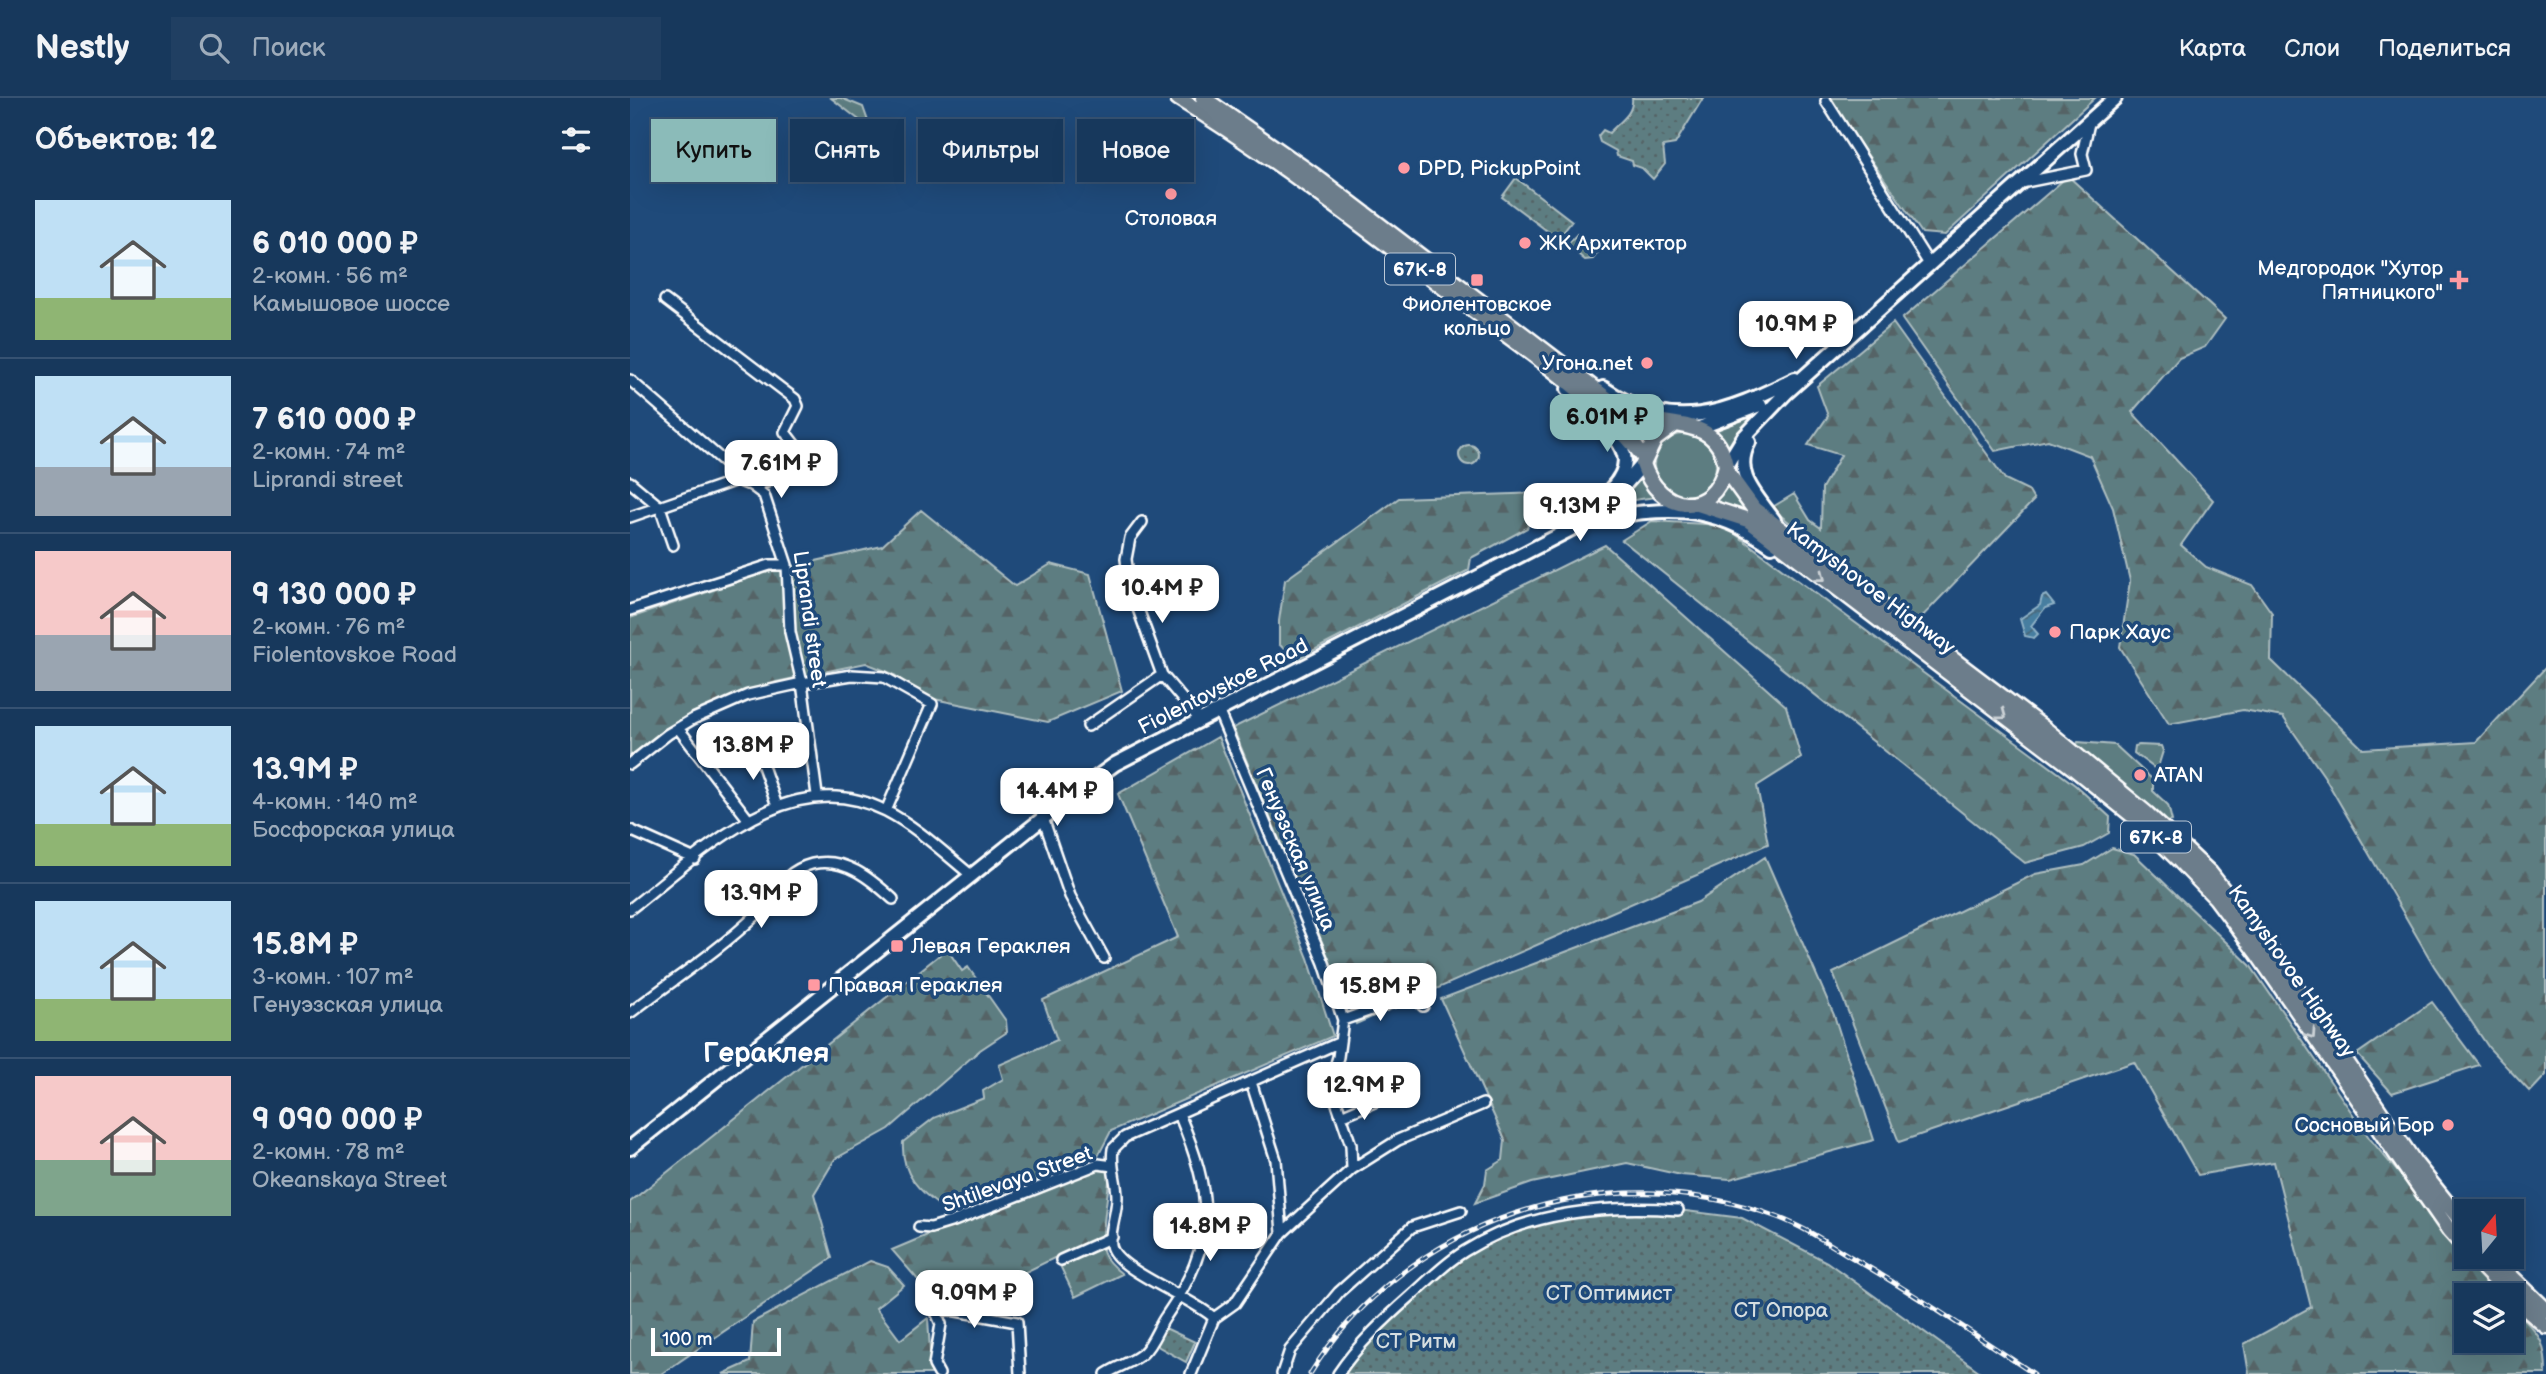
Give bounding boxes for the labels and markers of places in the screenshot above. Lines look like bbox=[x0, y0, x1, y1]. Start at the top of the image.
place label: DPD, PickupPoint bbox=[1418, 156, 1581, 181]
marker: DPD, PickupPoint bbox=[1396, 160, 1412, 176]
marker: Столовая bbox=[1163, 186, 1179, 202]
place label: Столовая bbox=[1125, 206, 1217, 231]
place label: ЖК Архитектор bbox=[1539, 231, 1687, 256]
marker: ЖК Архитектор bbox=[1517, 235, 1533, 251]
place label: Медгородок "Хутор Пятницкого" bbox=[2257, 256, 2443, 305]
marker: Медгородок "Хутор Пятницкого" bbox=[2449, 270, 2469, 290]
marker: Фиолентовское кольцо bbox=[1469, 272, 1485, 288]
place label: Фиолентовское кольцо bbox=[1402, 292, 1552, 341]
pin: 10.9M ₽ bbox=[1731, 302, 1861, 361]
place label: Угона.net bbox=[1542, 351, 1634, 376]
marker: Угона.net bbox=[1639, 355, 1655, 371]
pin: 6.01M ₽ bbox=[1542, 394, 1672, 454]
pin: 7.61M ₽ bbox=[716, 440, 846, 500]
pin: 9.13M ₽ bbox=[1515, 484, 1645, 543]
pin: 10.4M ₽ bbox=[1097, 566, 1227, 625]
place label: Парк Хаус bbox=[2069, 620, 2171, 645]
marker: Парк Хаус bbox=[2047, 624, 2063, 640]
pin: 13.8M ₽ bbox=[688, 722, 818, 782]
place label: ATAN bbox=[2154, 763, 2204, 788]
marker: ATAN bbox=[2132, 767, 2148, 783]
pin: 14.4M ₽ bbox=[992, 768, 1122, 828]
pin: 13.9M ₽ bbox=[696, 870, 826, 930]
place label: Левая Гераклея bbox=[910, 934, 1071, 959]
marker: Левая Гераклея bbox=[889, 938, 905, 954]
pin: 15.8M ₽ bbox=[1315, 964, 1445, 1023]
place label: Правая Гераклея bbox=[828, 973, 1003, 998]
marker: Правая Гераклея bbox=[806, 977, 822, 993]
pin: 12.9M ₽ bbox=[1299, 1062, 1429, 1122]
place label: Сосновый Бор bbox=[2295, 1113, 2434, 1138]
marker: Сосновый Бор bbox=[2440, 1117, 2456, 1133]
pin: 14.8M ₽ bbox=[1145, 1204, 1275, 1263]
pin: 9.09M ₽ bbox=[909, 1270, 1039, 1330]

